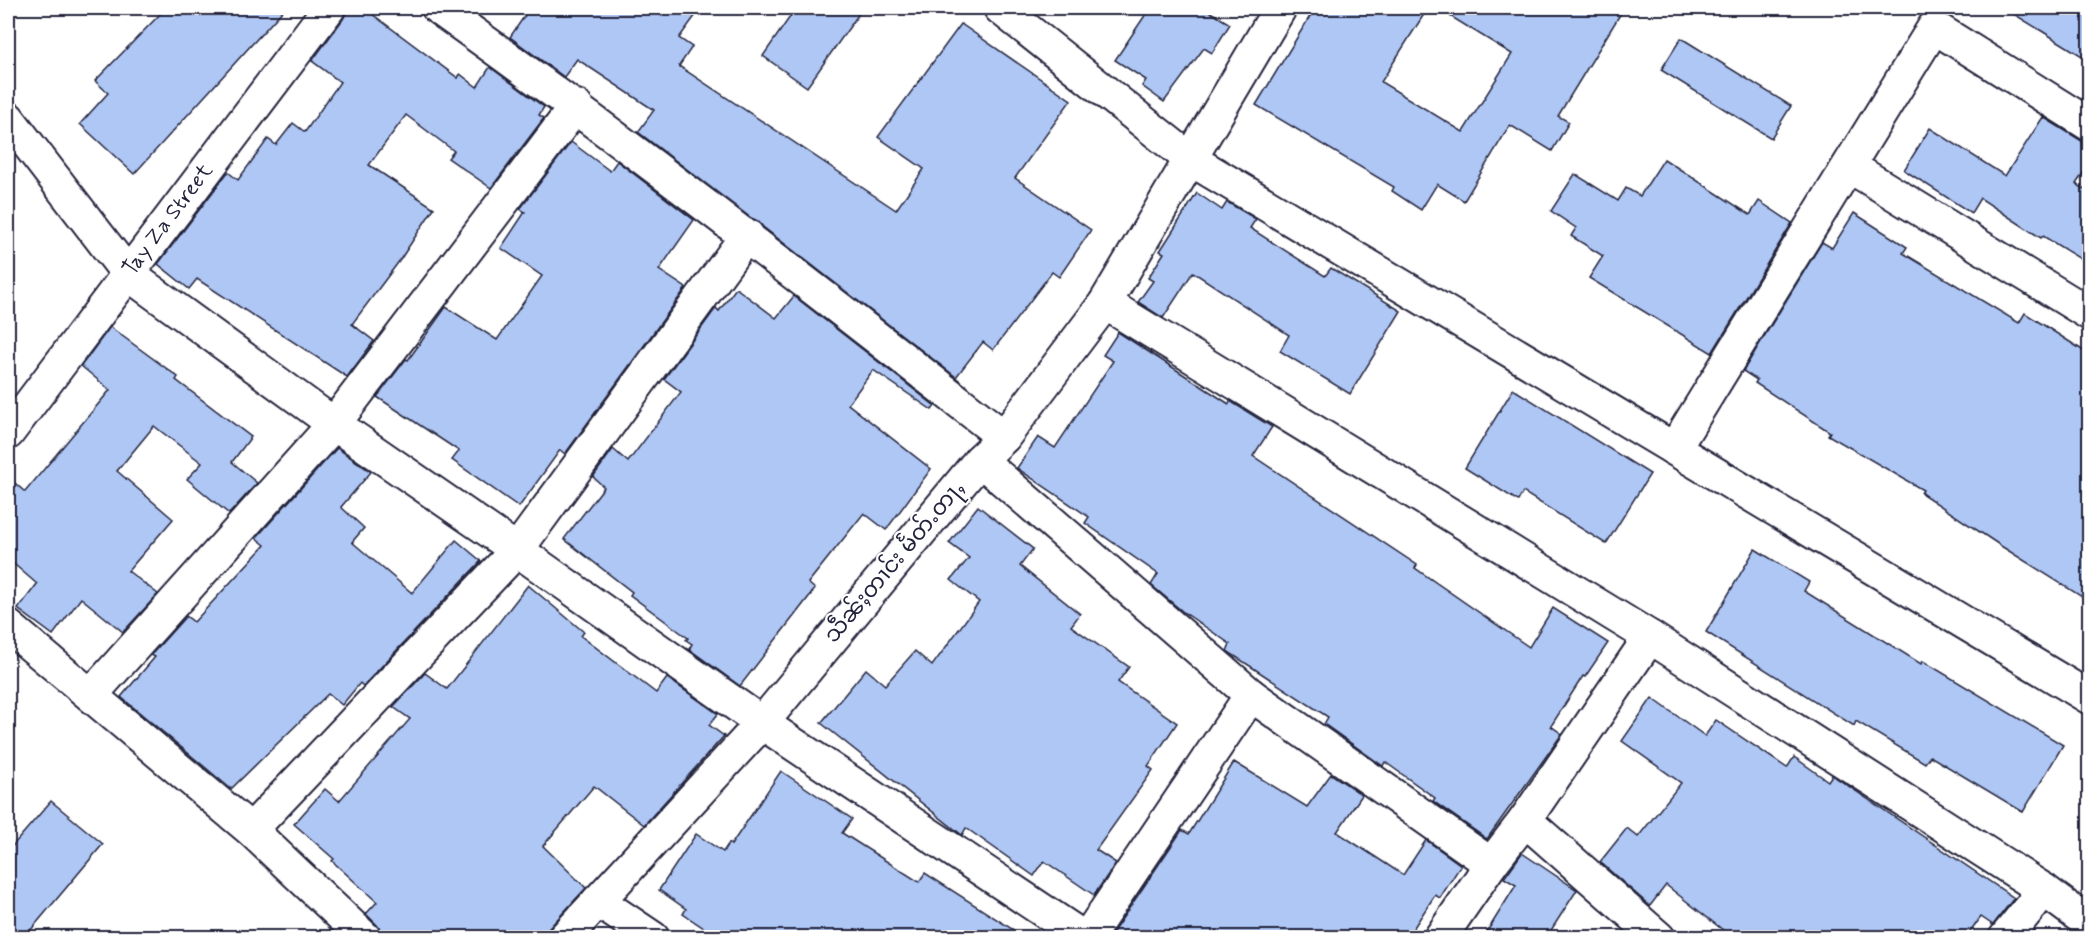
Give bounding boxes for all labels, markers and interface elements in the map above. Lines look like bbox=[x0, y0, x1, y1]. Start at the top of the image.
street label: Tay Za Street bbox=[117, 158, 219, 282]
street label: သဵၼ်ႈတၢင်း မႅတ်ႉတႃႇ bbox=[816, 473, 973, 650]

